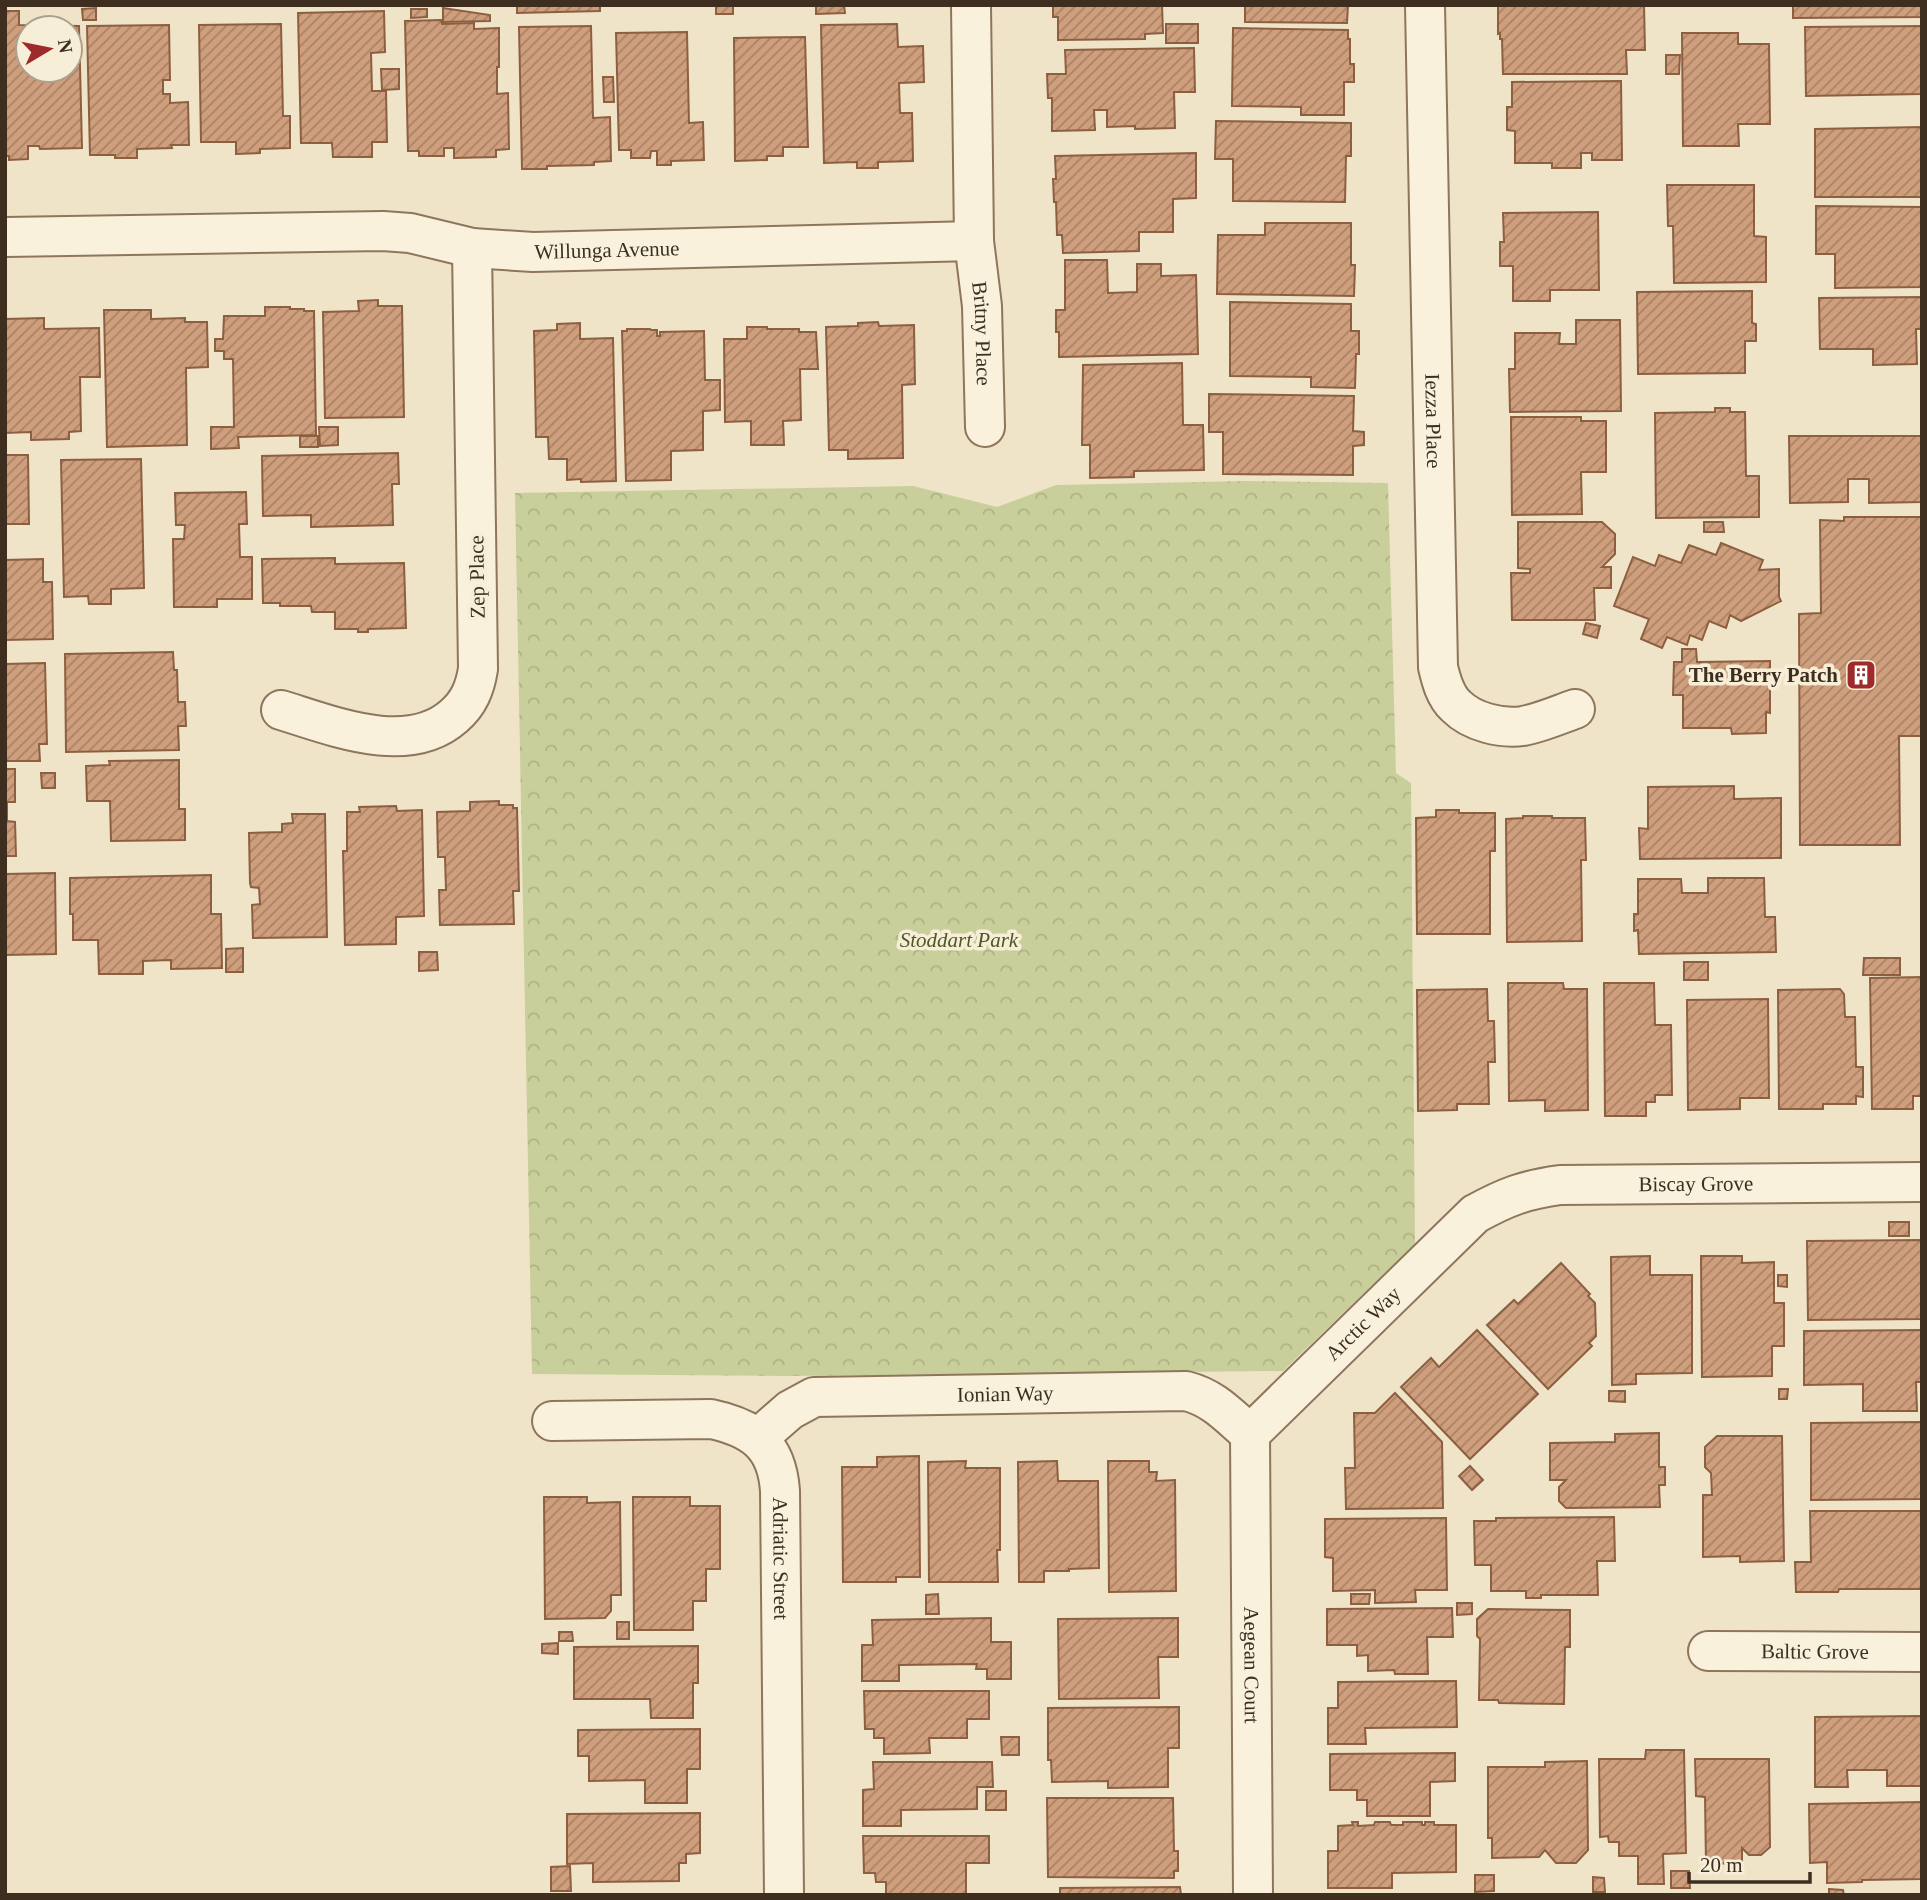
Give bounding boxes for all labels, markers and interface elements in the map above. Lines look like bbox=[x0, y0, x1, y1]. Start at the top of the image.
north arrow bbox=[14, 14, 84, 84]
text: N bbox=[54, 38, 77, 55]
street label: Willunga Avenue bbox=[534, 236, 680, 264]
street label: Britny Place bbox=[967, 280, 996, 386]
street label: Iezza Place bbox=[1420, 373, 1446, 469]
street label: Zep Place bbox=[464, 535, 490, 619]
building icon: The Berry Patch bbox=[1844, 658, 1878, 692]
place label: The Berry Patch bbox=[1689, 663, 1838, 687]
park label: Stoddart Park bbox=[900, 928, 1019, 952]
street label: Biscay Grove bbox=[1638, 1171, 1753, 1196]
street label: Arctic Way bbox=[1320, 1281, 1406, 1365]
street label: Ionian Way bbox=[957, 1381, 1054, 1407]
street label: Adriatic Street bbox=[768, 1497, 793, 1620]
street label: Aegean Court bbox=[1239, 1606, 1264, 1724]
street label: Baltic Grove bbox=[1761, 1639, 1869, 1664]
scale bar bbox=[1689, 1840, 1810, 1884]
text: 20 m bbox=[1700, 1853, 1743, 1877]

